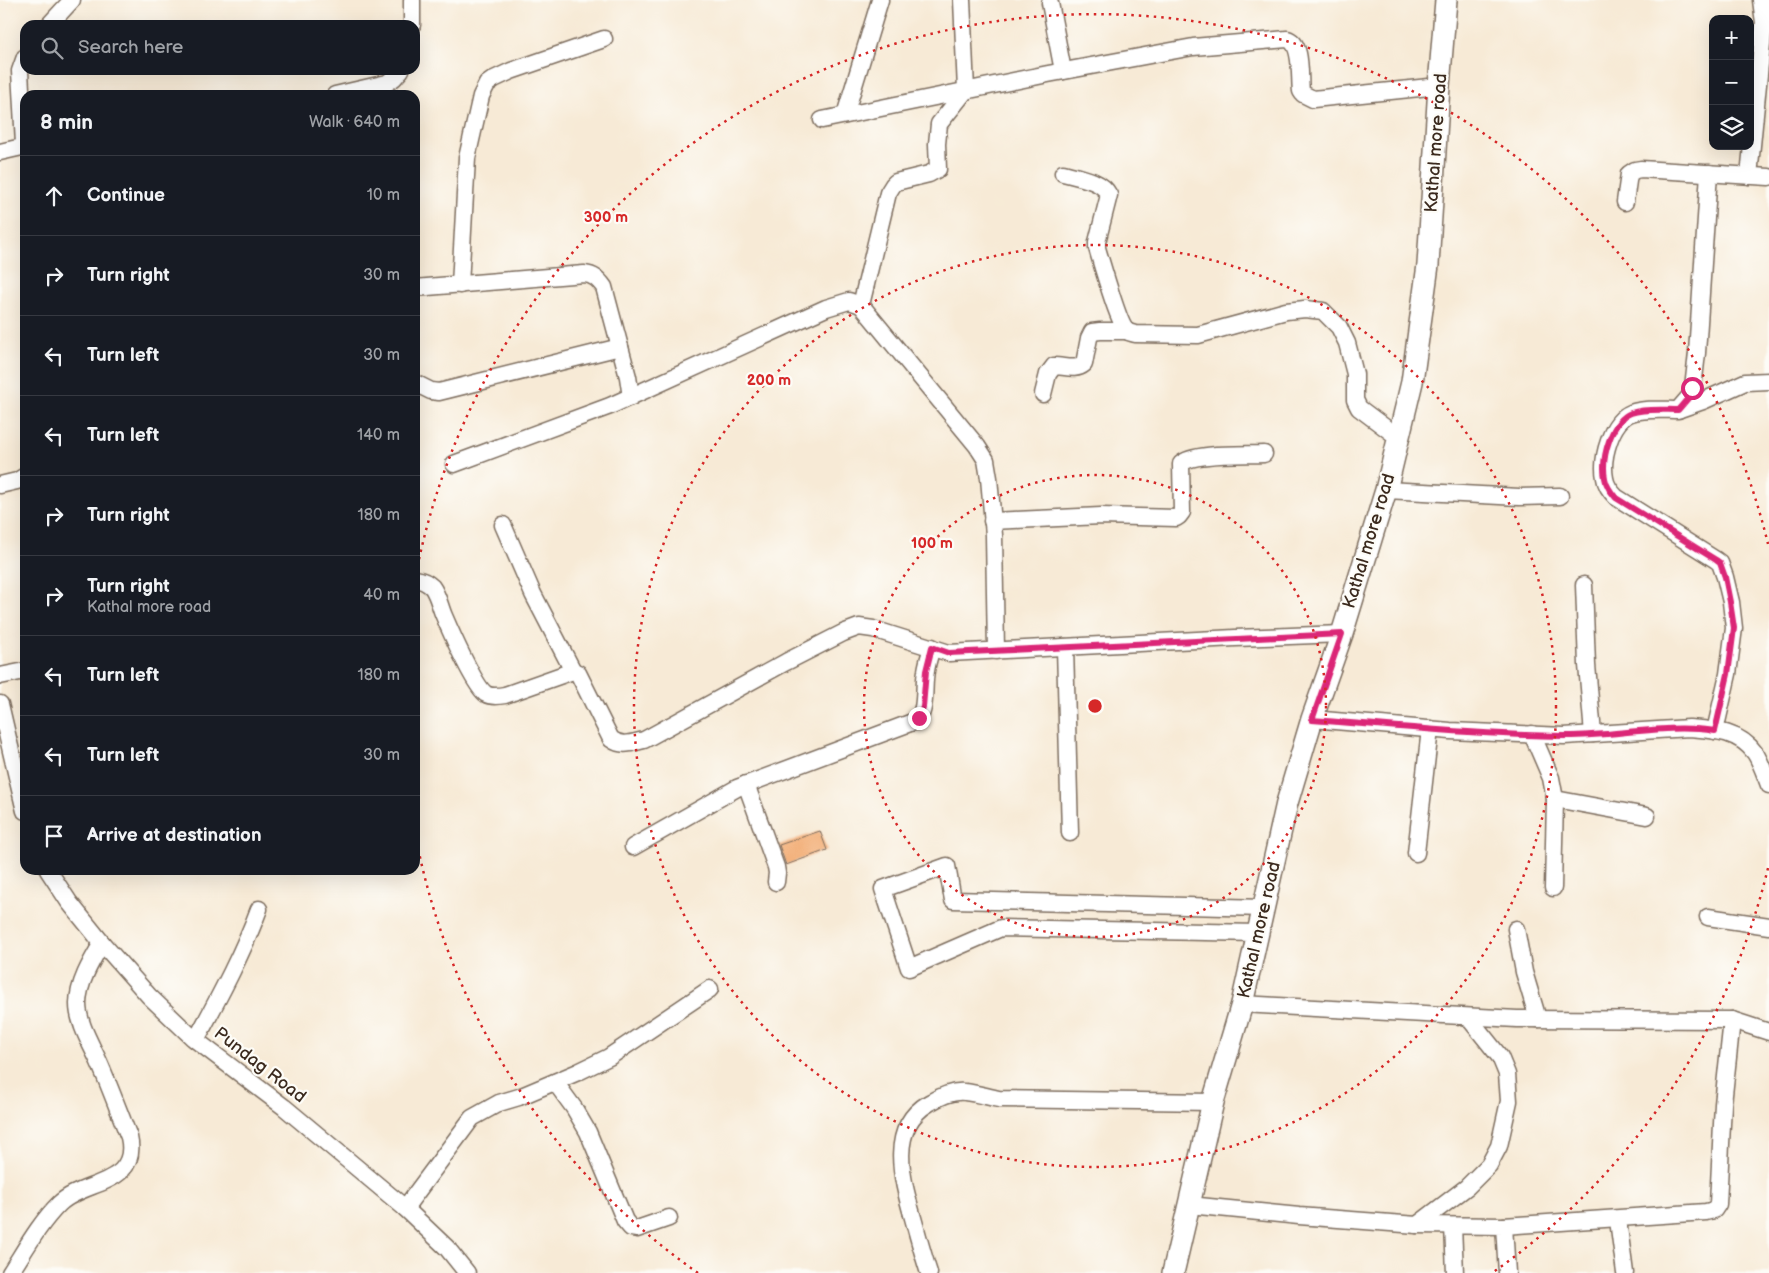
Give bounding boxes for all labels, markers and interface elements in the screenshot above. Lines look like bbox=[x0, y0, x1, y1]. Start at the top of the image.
map controls bbox=[1709, 15, 1754, 150]
button: + bbox=[1709, 15, 1754, 60]
search box bbox=[20, 20, 420, 75]
icon: search bbox=[38, 34, 66, 62]
text: Search here bbox=[78, 36, 183, 59]
button: − bbox=[1709, 60, 1754, 105]
street label: Kathal more road bbox=[1421, 73, 1451, 213]
button: layers bbox=[1709, 105, 1754, 150]
text: 8 min bbox=[40, 110, 93, 135]
text: Walk · 640 m bbox=[309, 113, 400, 132]
icon: ahead bbox=[40, 182, 68, 210]
text: Continue bbox=[87, 184, 165, 207]
text: 10 m bbox=[367, 186, 400, 205]
text: 300 m bbox=[584, 208, 628, 227]
icon: right bbox=[40, 262, 68, 290]
text: Turn right bbox=[87, 264, 170, 287]
text: 30 m bbox=[363, 266, 400, 285]
icon: left bbox=[40, 342, 68, 370]
text: Turn left bbox=[87, 344, 159, 367]
text: 30 m bbox=[363, 346, 400, 365]
text: 200 m bbox=[747, 371, 791, 390]
route start bbox=[1681, 377, 1704, 400]
icon: left bbox=[40, 422, 68, 450]
text: Turn left bbox=[87, 424, 159, 447]
text: 140 m bbox=[357, 426, 400, 445]
street label: Kathal more road bbox=[1339, 471, 1399, 611]
icon: right bbox=[40, 502, 68, 530]
text: Turn right bbox=[87, 504, 170, 527]
text: 180 m bbox=[358, 506, 400, 525]
text: 100 m bbox=[911, 534, 953, 553]
text: Turn right bbox=[87, 575, 170, 598]
icon: right bbox=[40, 582, 68, 610]
text: 40 m bbox=[363, 586, 400, 605]
text: Kathal more road bbox=[87, 598, 211, 617]
icon: left bbox=[40, 662, 68, 690]
text: Turn left bbox=[87, 664, 159, 687]
text: 180 m bbox=[358, 666, 400, 685]
centre of rings bbox=[1086, 697, 1104, 715]
route end bbox=[908, 707, 931, 730]
icon: left bbox=[40, 742, 68, 770]
text: Turn left bbox=[87, 744, 159, 767]
text: 30 m bbox=[363, 746, 400, 765]
icon: arrive bbox=[40, 822, 68, 850]
text: Arrive at destination bbox=[87, 824, 262, 847]
street label: Kathal more road bbox=[1233, 860, 1285, 1000]
street label: Pundag Road bbox=[210, 1023, 310, 1107]

